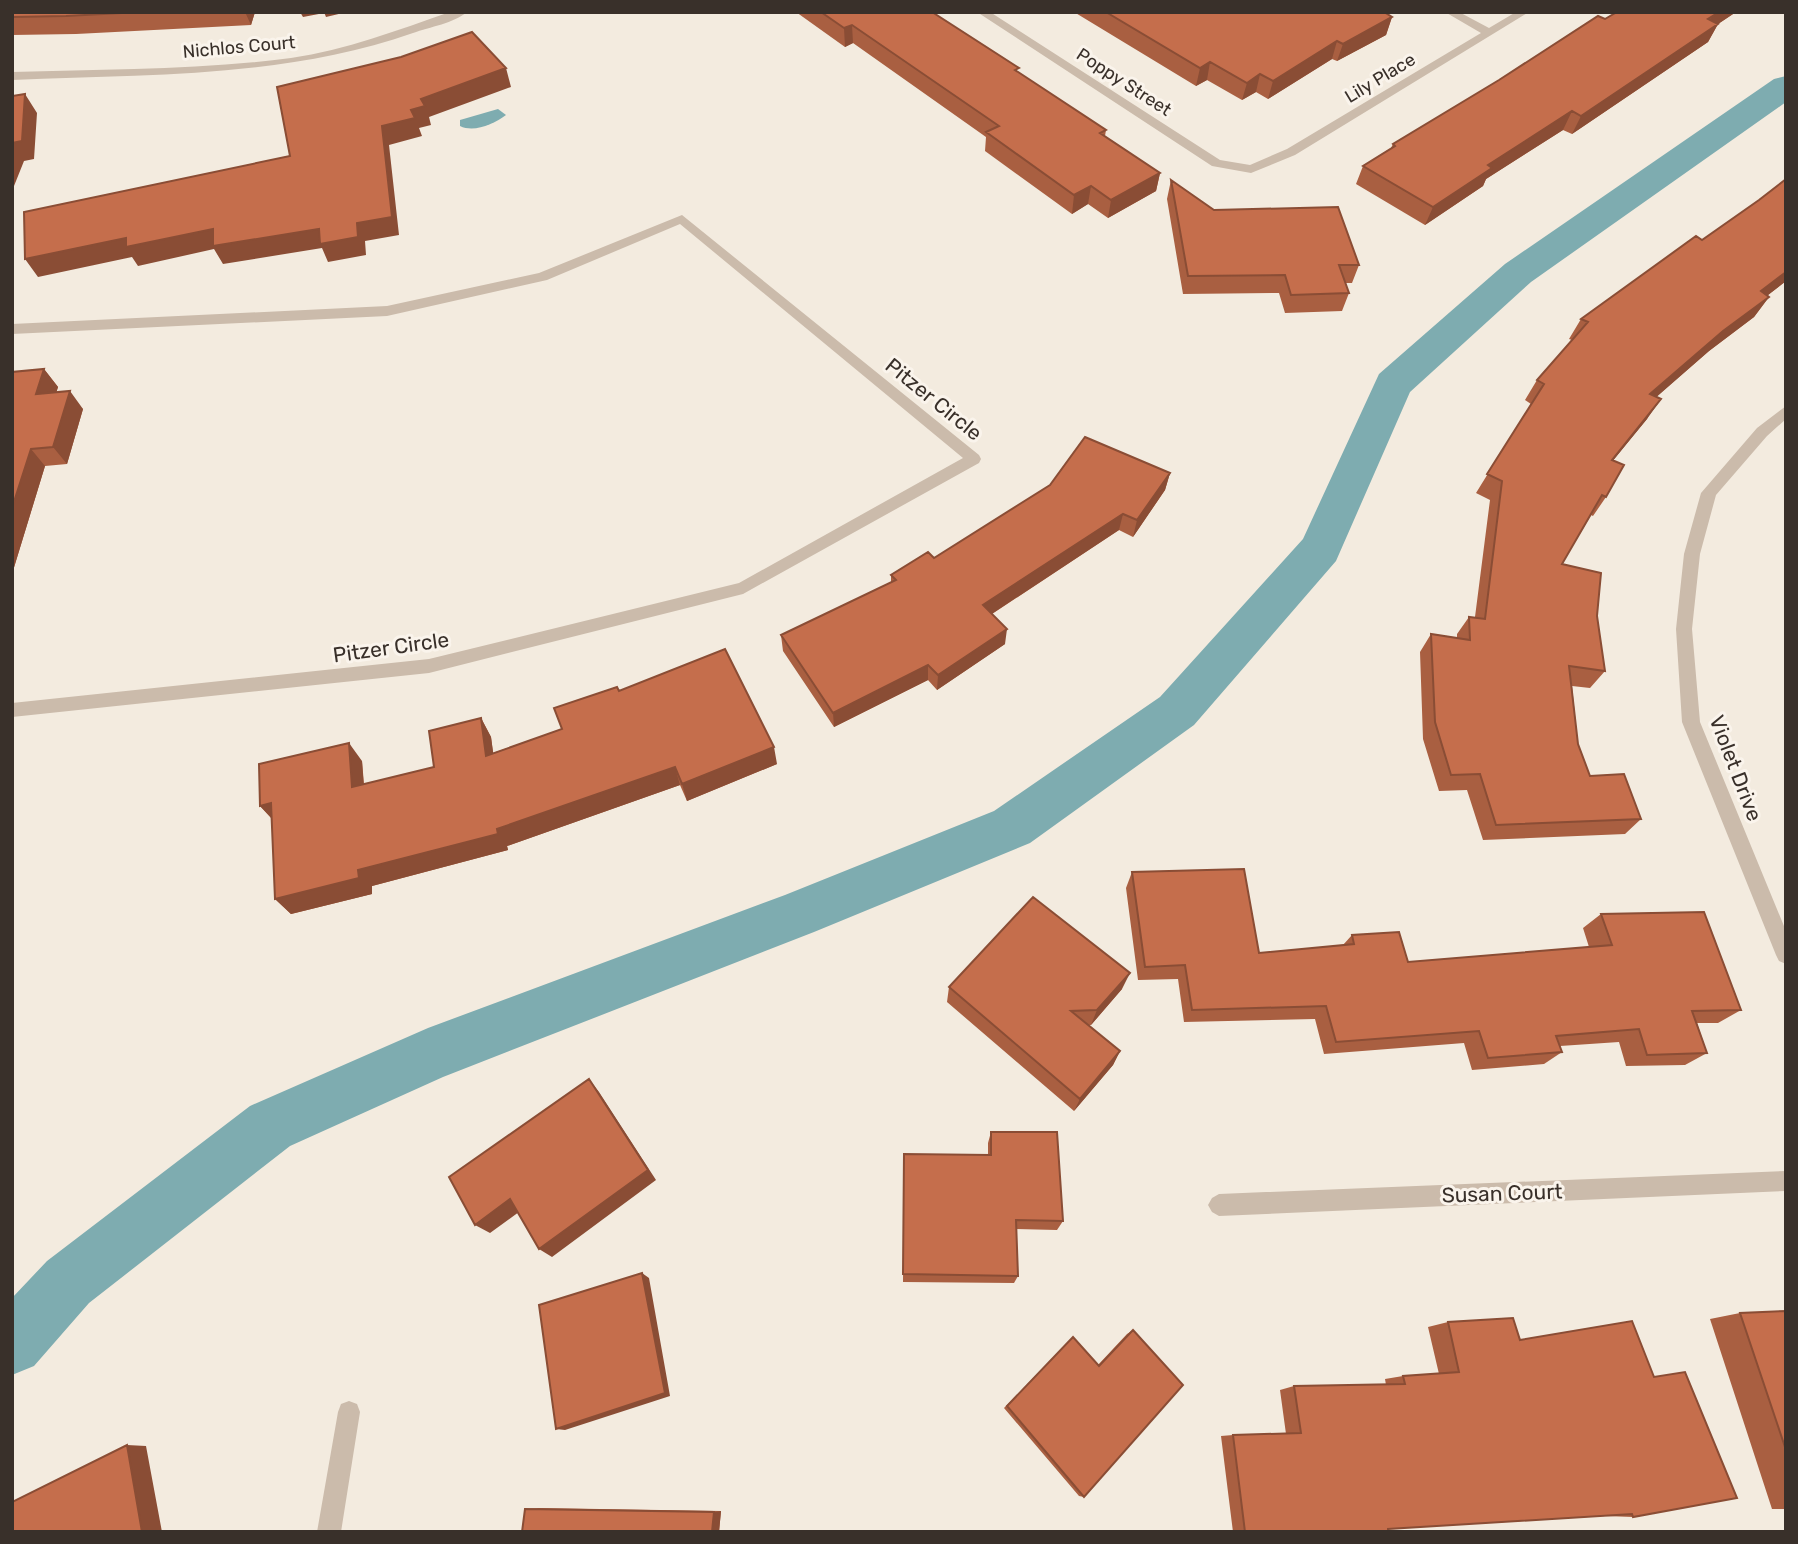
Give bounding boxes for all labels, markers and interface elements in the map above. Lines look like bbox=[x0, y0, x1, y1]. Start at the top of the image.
street label: Nichlos Court bbox=[182, 31, 296, 63]
street label: Poppy Street bbox=[1072, 43, 1176, 121]
street label: Lily Place bbox=[1341, 48, 1419, 108]
street label: Pitzer Circle bbox=[881, 352, 987, 446]
street label: Pitzer Circle bbox=[331, 626, 451, 668]
street label: Violet Drive bbox=[1704, 711, 1768, 825]
street label: Susan Court bbox=[1441, 1178, 1563, 1208]

